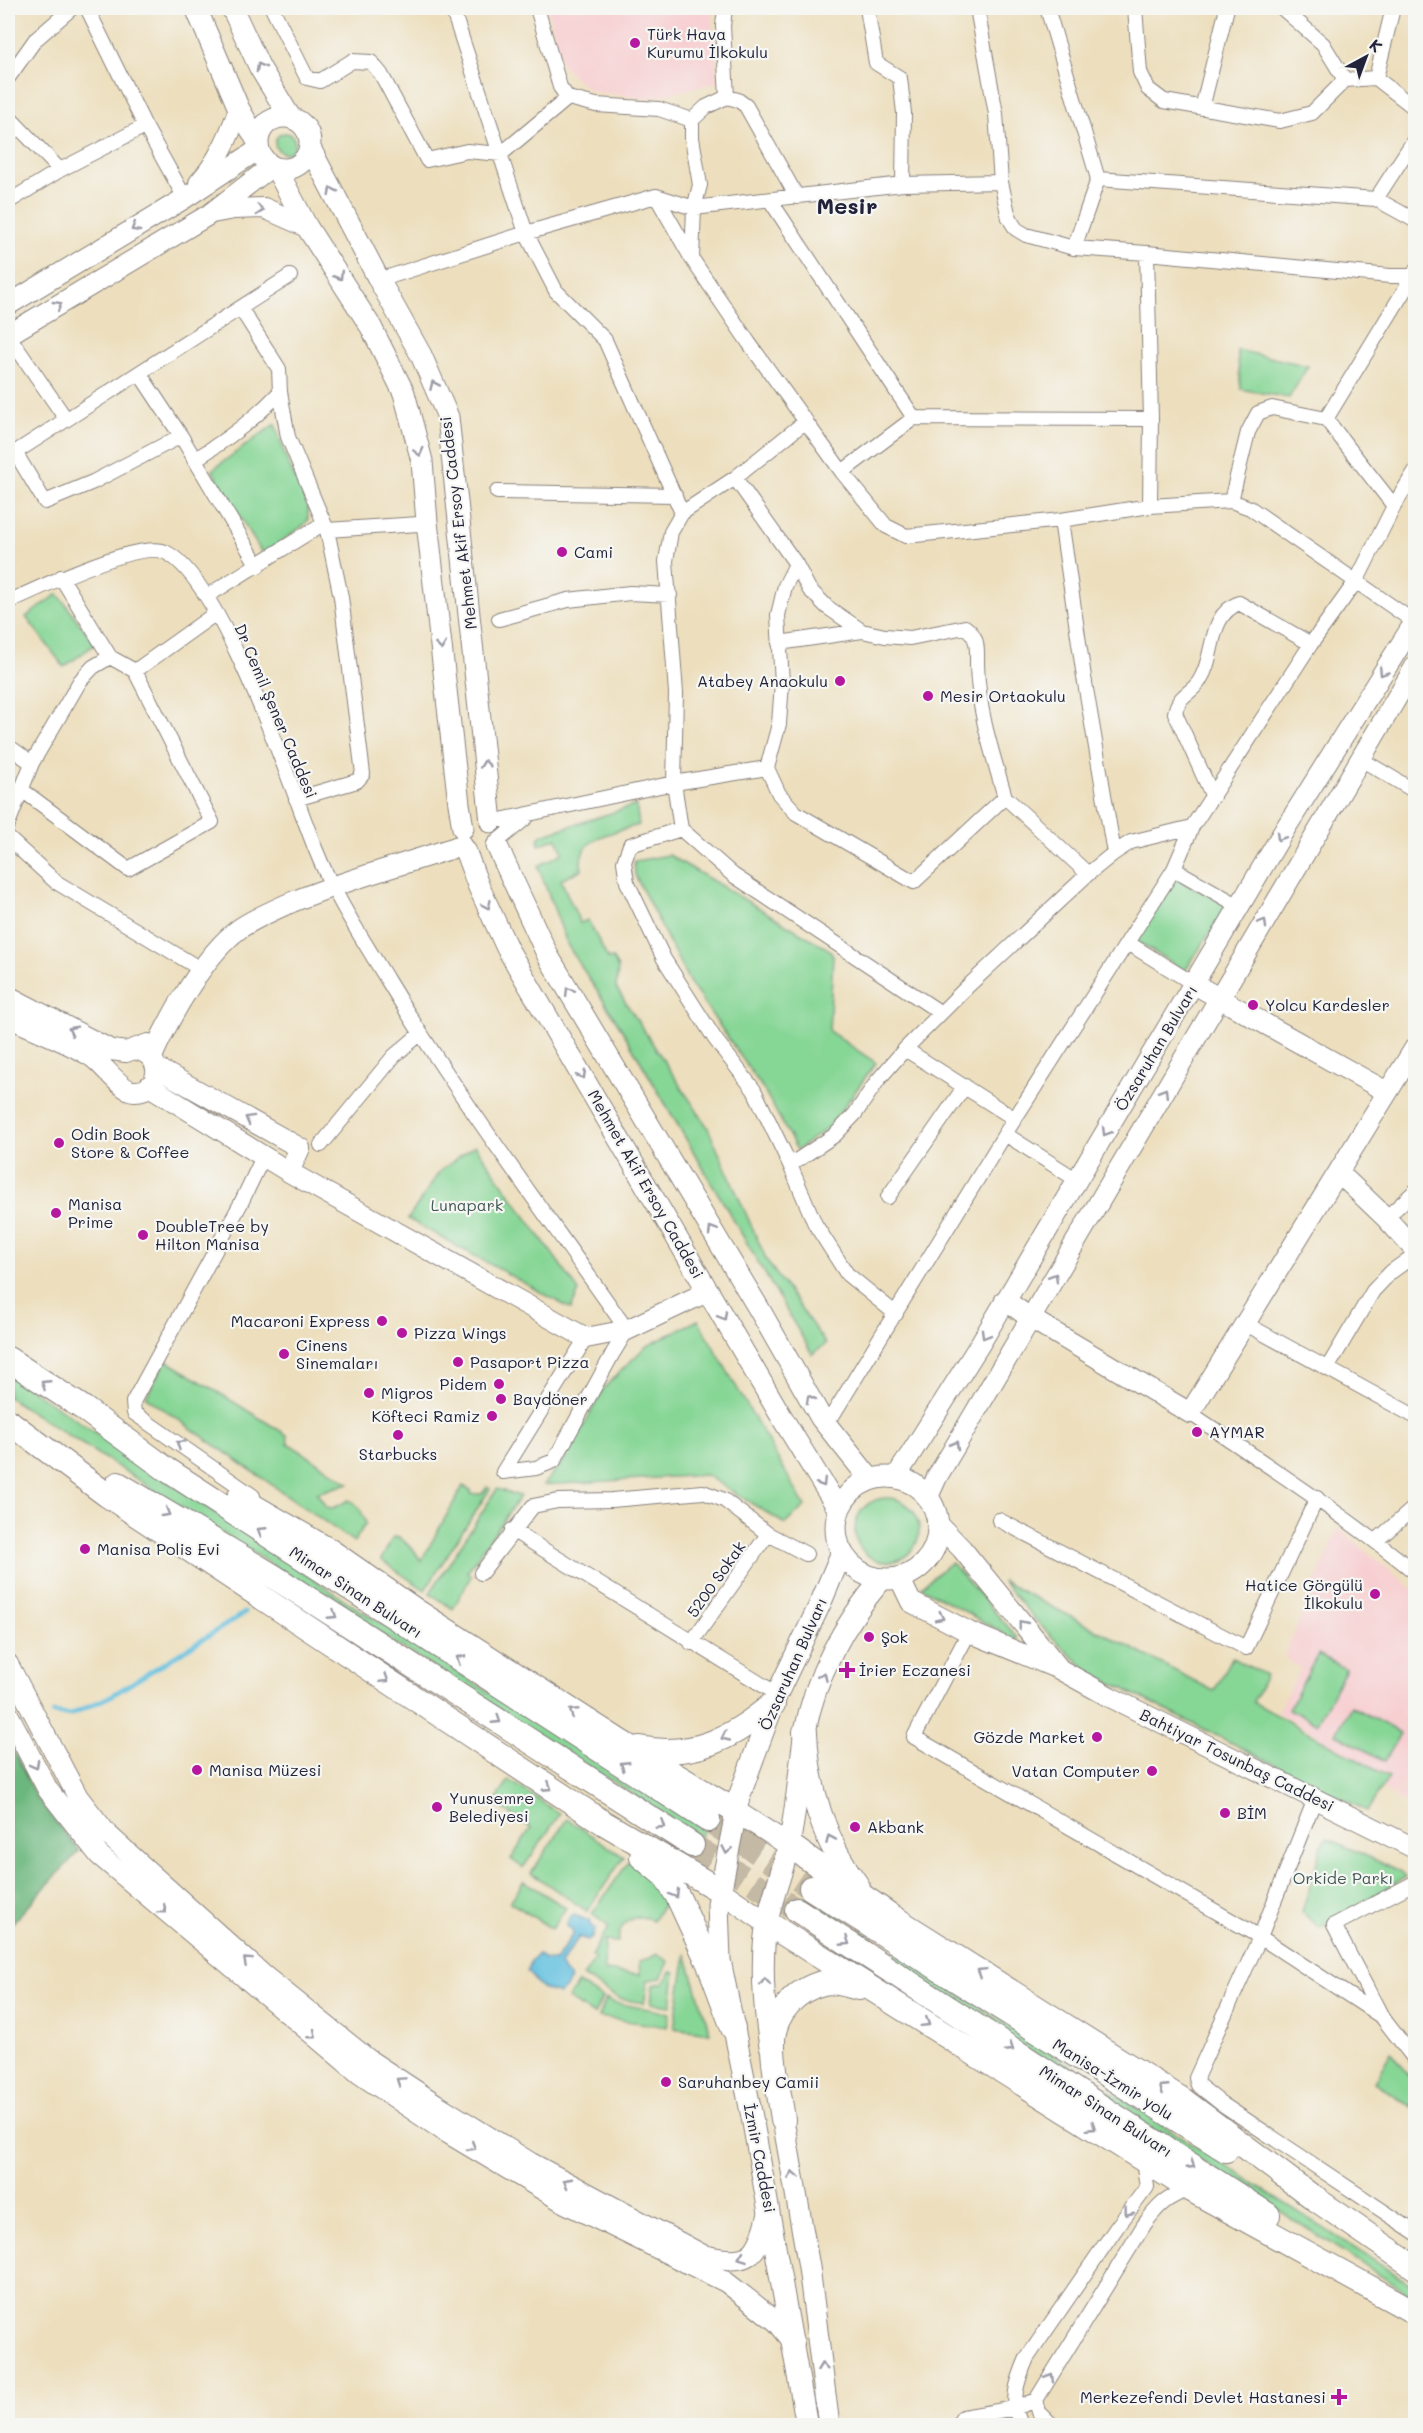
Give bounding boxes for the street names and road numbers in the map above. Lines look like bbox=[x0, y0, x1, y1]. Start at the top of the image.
street label: Mehmet Akif Ersoy Caddesi bbox=[434, 415, 481, 631]
street label: Dr Cemil Şener Caddesi bbox=[230, 620, 323, 801]
street label: Özsaruhan Bulvarı bbox=[1110, 981, 1201, 1115]
street label: Mehmet Akif Ersoy Caddesi bbox=[584, 1086, 709, 1282]
street label: 5200 Sokak bbox=[682, 1536, 750, 1621]
street label: Mimar Sinan Bulvarı bbox=[286, 1541, 427, 1642]
street label: Özsaruhan Bulvarı bbox=[754, 1594, 831, 1734]
street label: Bahtiyar Tosunbaş Caddesi bbox=[1137, 1703, 1338, 1816]
street label: Manisa-İzmir yolu bbox=[1049, 2033, 1177, 2124]
street label: Mimar Sinan Bulvarı bbox=[1036, 2060, 1177, 2161]
street label: İzmir Caddesi bbox=[740, 2101, 781, 2214]

